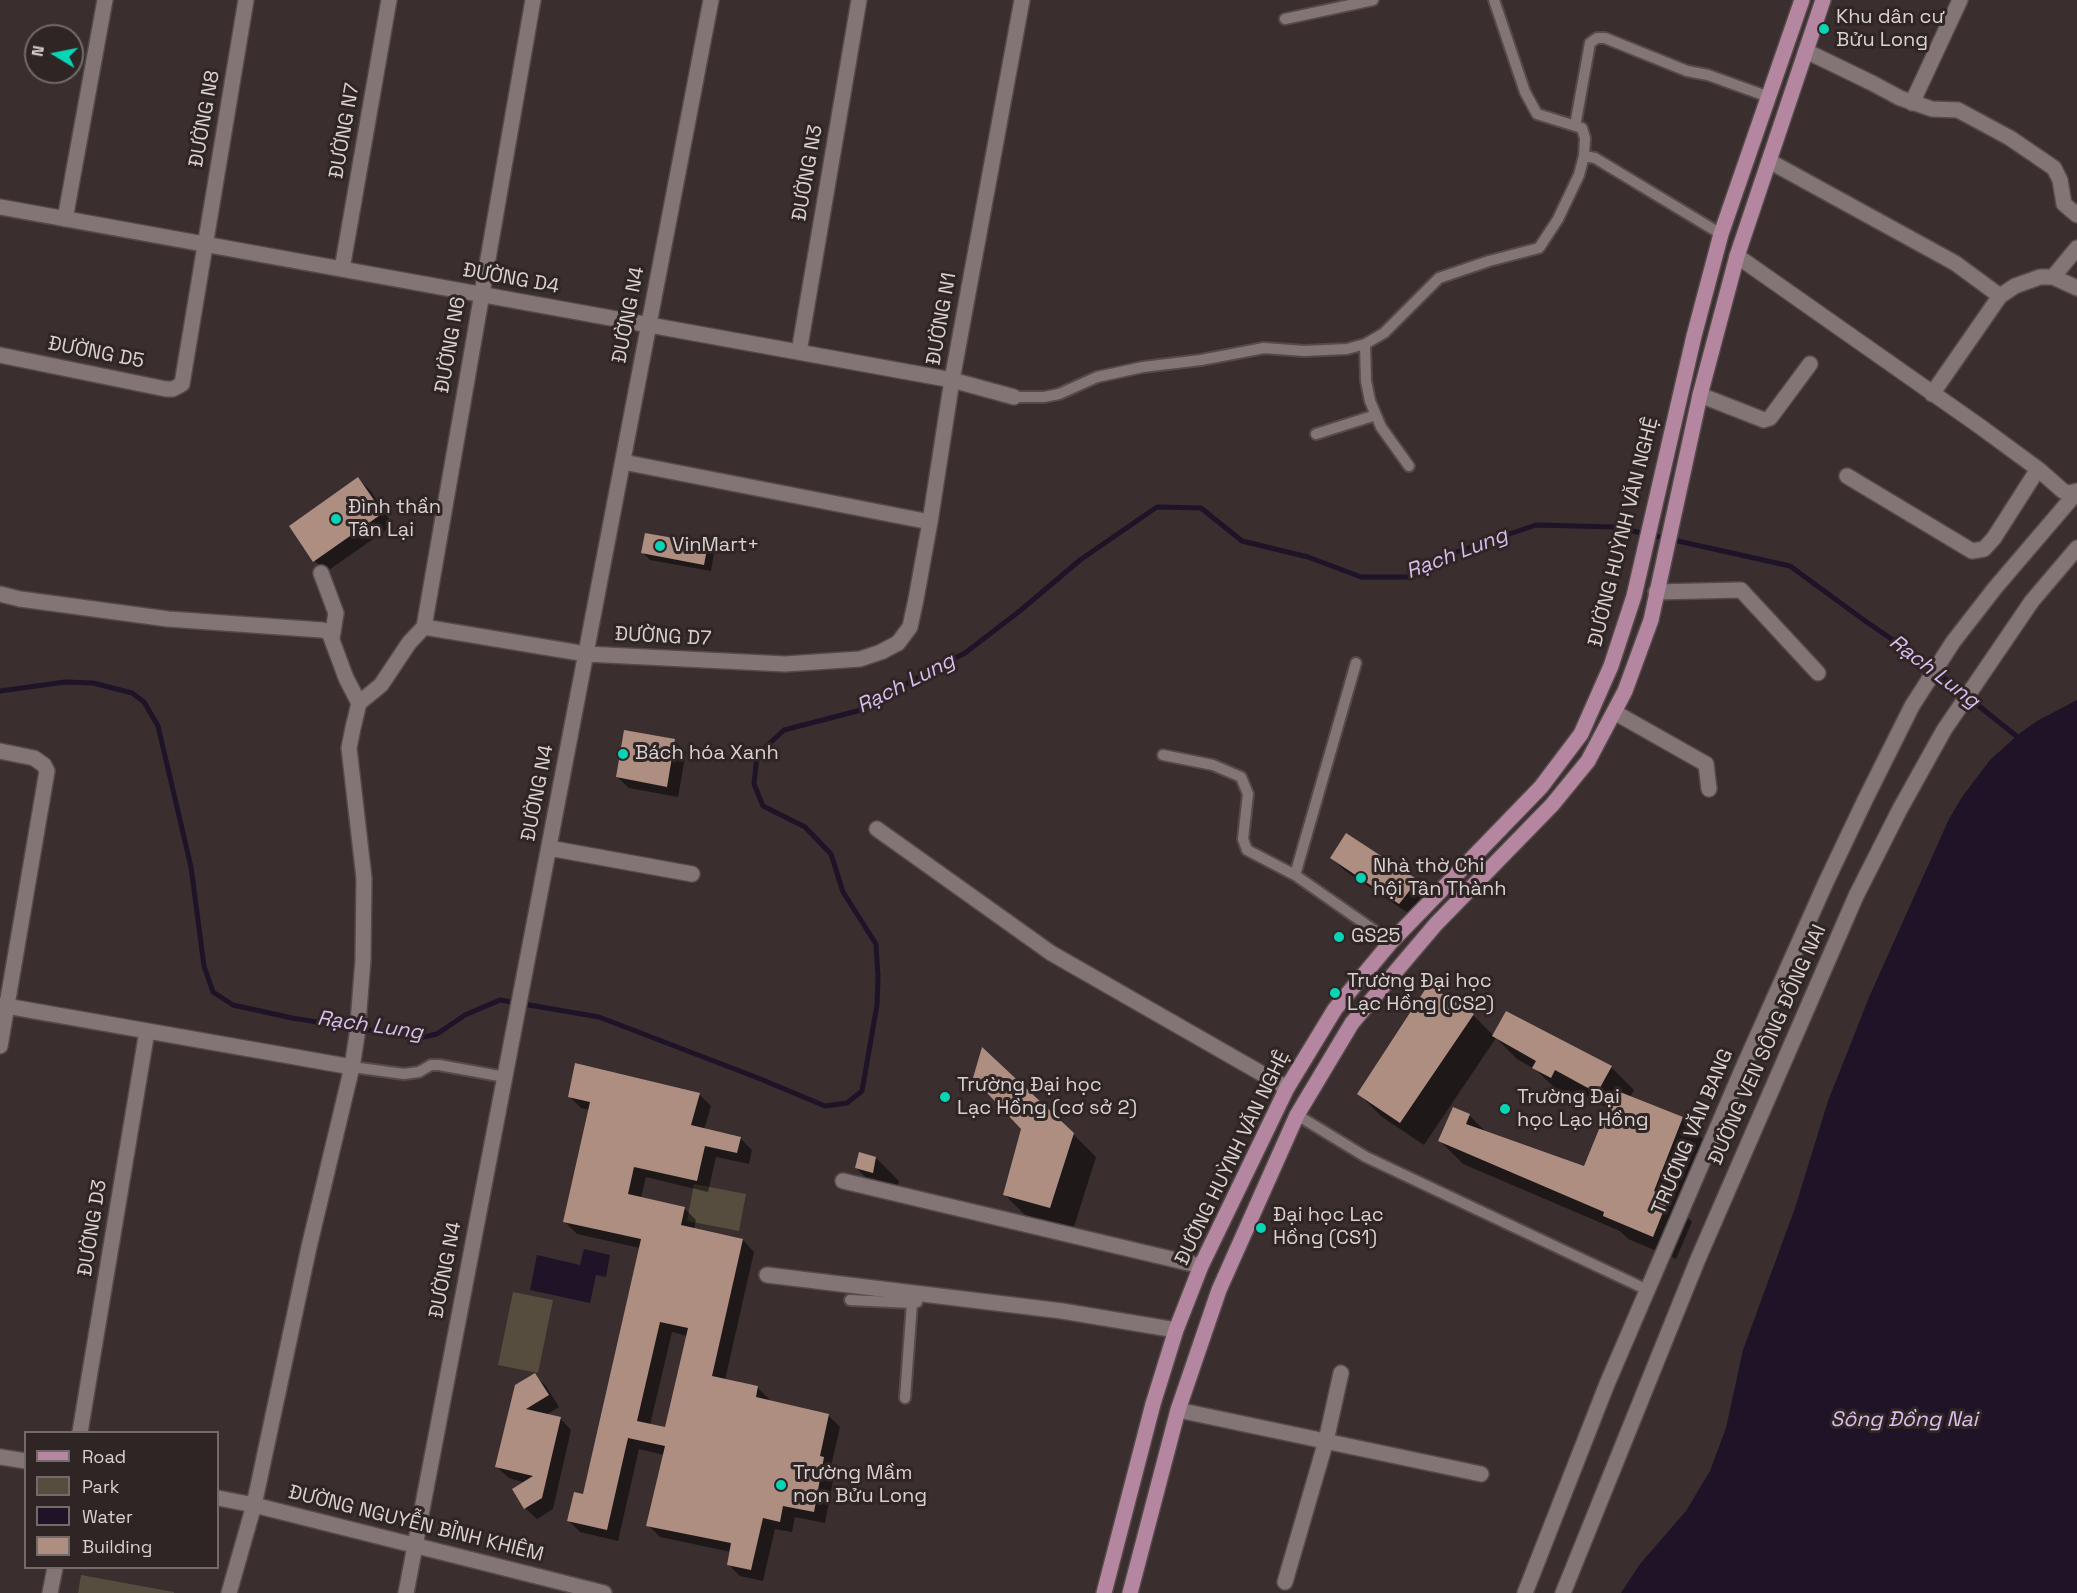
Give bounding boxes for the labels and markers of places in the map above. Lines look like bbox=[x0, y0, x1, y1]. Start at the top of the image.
place label: Khu dân cư Bửu Long bbox=[1836, 6, 1945, 53]
marker: Khu dân cư Bửu Long bbox=[1817, 22, 1831, 36]
place label: Đình thần Tân Lại bbox=[348, 496, 441, 543]
marker: Đình thần Tân Lại bbox=[329, 512, 343, 526]
place label: VinMart+ bbox=[672, 534, 759, 558]
marker: VinMart+ bbox=[653, 539, 667, 553]
place label: Bách hóa Xanh bbox=[635, 742, 779, 766]
marker: Bách hóa Xanh bbox=[616, 747, 630, 761]
place label: Nhà thờ Chi hội Tân Thành bbox=[1373, 855, 1507, 902]
marker: Nhà thờ Chi hội Tân Thành bbox=[1354, 871, 1368, 885]
place label: GS25 bbox=[1351, 925, 1400, 949]
marker: GS25 bbox=[1332, 930, 1346, 944]
place label: Trường Đại học Lạc Hồng (CS2) bbox=[1347, 970, 1494, 1017]
marker: Trường Đại học Lạc Hồng (CS2) bbox=[1328, 986, 1342, 1000]
place label: Trường Đại học Lạc Hồng (cơ sở 2) bbox=[957, 1074, 1137, 1121]
place label: Trường Đại học Lạc Hồng bbox=[1517, 1086, 1649, 1133]
marker: Trường Đại học Lạc Hồng (cơ sở 2) bbox=[938, 1090, 952, 1104]
marker: Trường Đại học Lạc Hồng bbox=[1498, 1102, 1512, 1116]
place label: Đại học Lạc Hồng (CS1) bbox=[1273, 1204, 1384, 1251]
marker: Đại học Lạc Hồng (CS1) bbox=[1254, 1221, 1268, 1235]
place label: Trường Mầm non Bửu Long bbox=[793, 1462, 927, 1509]
marker: Trường Mầm non Bửu Long bbox=[774, 1478, 788, 1492]

